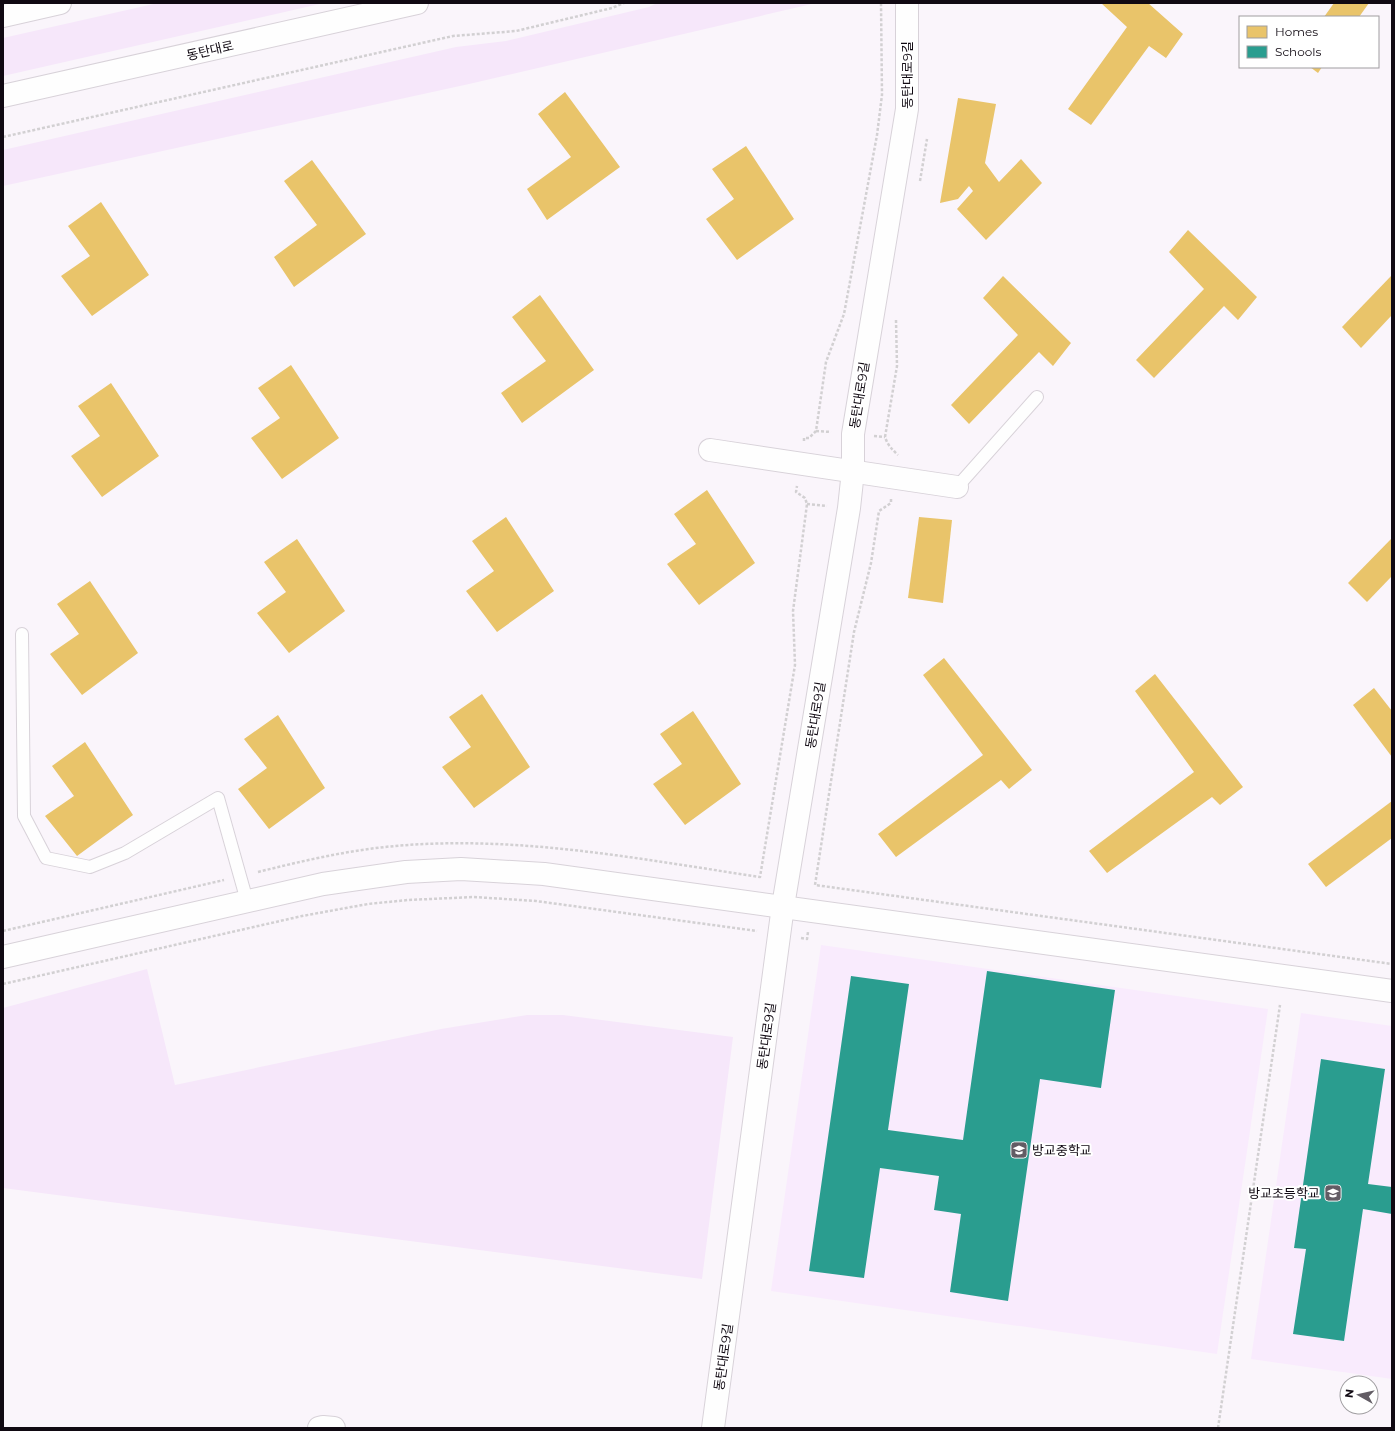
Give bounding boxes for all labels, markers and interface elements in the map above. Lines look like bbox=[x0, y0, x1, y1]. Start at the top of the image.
legend bbox=[1239, 16, 1379, 68]
text: Homes bbox=[1275, 24, 1318, 39]
street label: 동탄대로 bbox=[185, 37, 235, 63]
street label: 동탄대로9길 bbox=[899, 41, 915, 109]
text: Schools bbox=[1275, 44, 1321, 59]
street label: 동탄대로9길 bbox=[846, 360, 872, 430]
street label: 동탄대로9길 bbox=[802, 680, 828, 750]
street label: 동탄대로9길 bbox=[753, 1001, 779, 1071]
school or university icon: 방교중학교 bbox=[1009, 1140, 1029, 1160]
place label: 방교중학교 bbox=[1032, 1142, 1092, 1158]
school or university icon: 방교초등학교 bbox=[1323, 1183, 1343, 1203]
place label: 방교초등학교 bbox=[1248, 1185, 1320, 1201]
street label: 동탄대로9길 bbox=[710, 1322, 736, 1392]
north arrow bbox=[1339, 1375, 1379, 1415]
text: N bbox=[1342, 1388, 1357, 1399]

